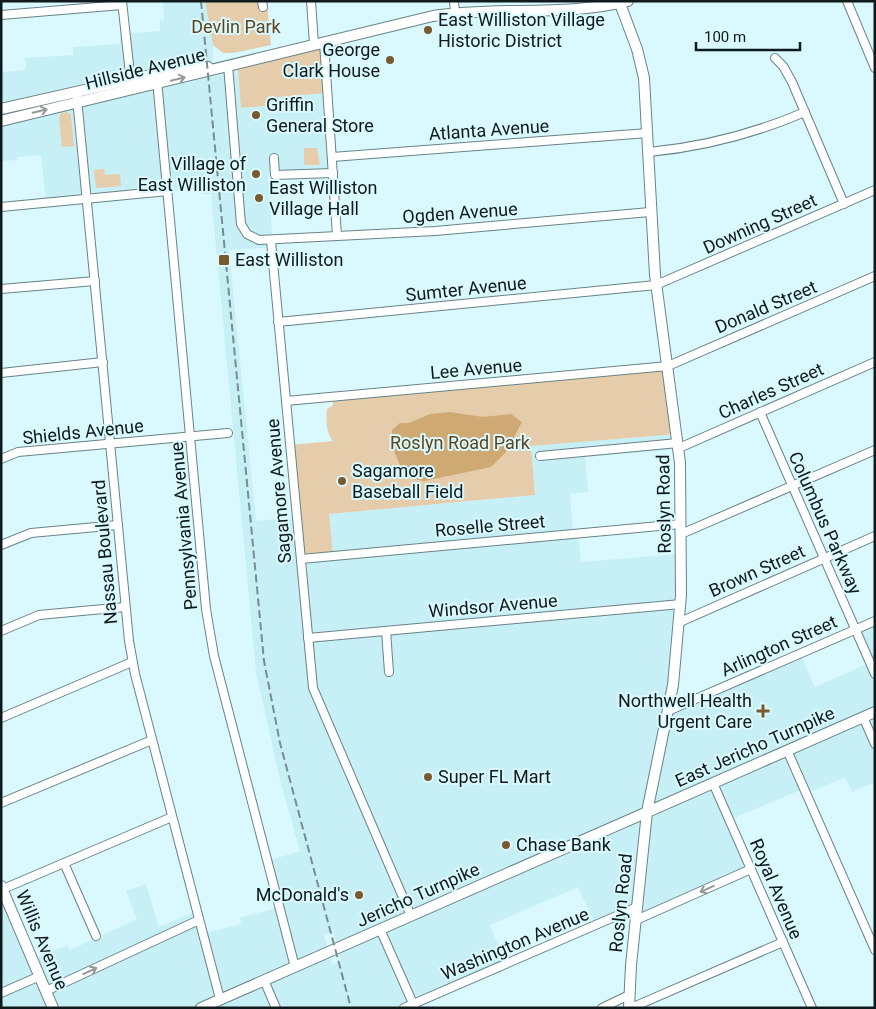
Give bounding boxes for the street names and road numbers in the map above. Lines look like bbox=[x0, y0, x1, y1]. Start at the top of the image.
street label: Hillside Avenue bbox=[83, 43, 207, 94]
street label: Atlanta Avenue bbox=[428, 115, 550, 144]
street label: Downing Street bbox=[700, 189, 820, 258]
street label: Ogden Avenue bbox=[402, 198, 518, 227]
street label: Sumter Avenue bbox=[405, 272, 527, 305]
street label: Donald Street bbox=[712, 276, 820, 337]
street label: Lee Avenue bbox=[429, 354, 523, 383]
street label: Charles Street bbox=[715, 358, 827, 423]
street label: Shields Avenue bbox=[21, 415, 145, 448]
street label: Sagamore Avenue bbox=[262, 418, 295, 564]
street label: Pennsylvania Avenue bbox=[166, 441, 201, 611]
street label: Columbus Parkway bbox=[785, 448, 867, 598]
street label: Roslyn Road bbox=[652, 454, 675, 554]
street label: Nassau Boulevard bbox=[88, 479, 121, 625]
street label: Roselle Street bbox=[434, 510, 546, 541]
street label: Brown Street bbox=[706, 540, 808, 601]
street label: Windsor Avenue bbox=[428, 589, 558, 622]
street label: Arlington Street bbox=[718, 611, 840, 680]
street label: East Jericho Turnpike bbox=[672, 702, 838, 791]
street label: Royal Avenue bbox=[746, 835, 807, 942]
street label: Roslyn Road bbox=[605, 852, 636, 953]
street label: Jericho Turnpike bbox=[353, 858, 483, 931]
street label: Willis Avenue bbox=[12, 887, 73, 993]
street label: Washington Avenue bbox=[438, 903, 592, 984]

